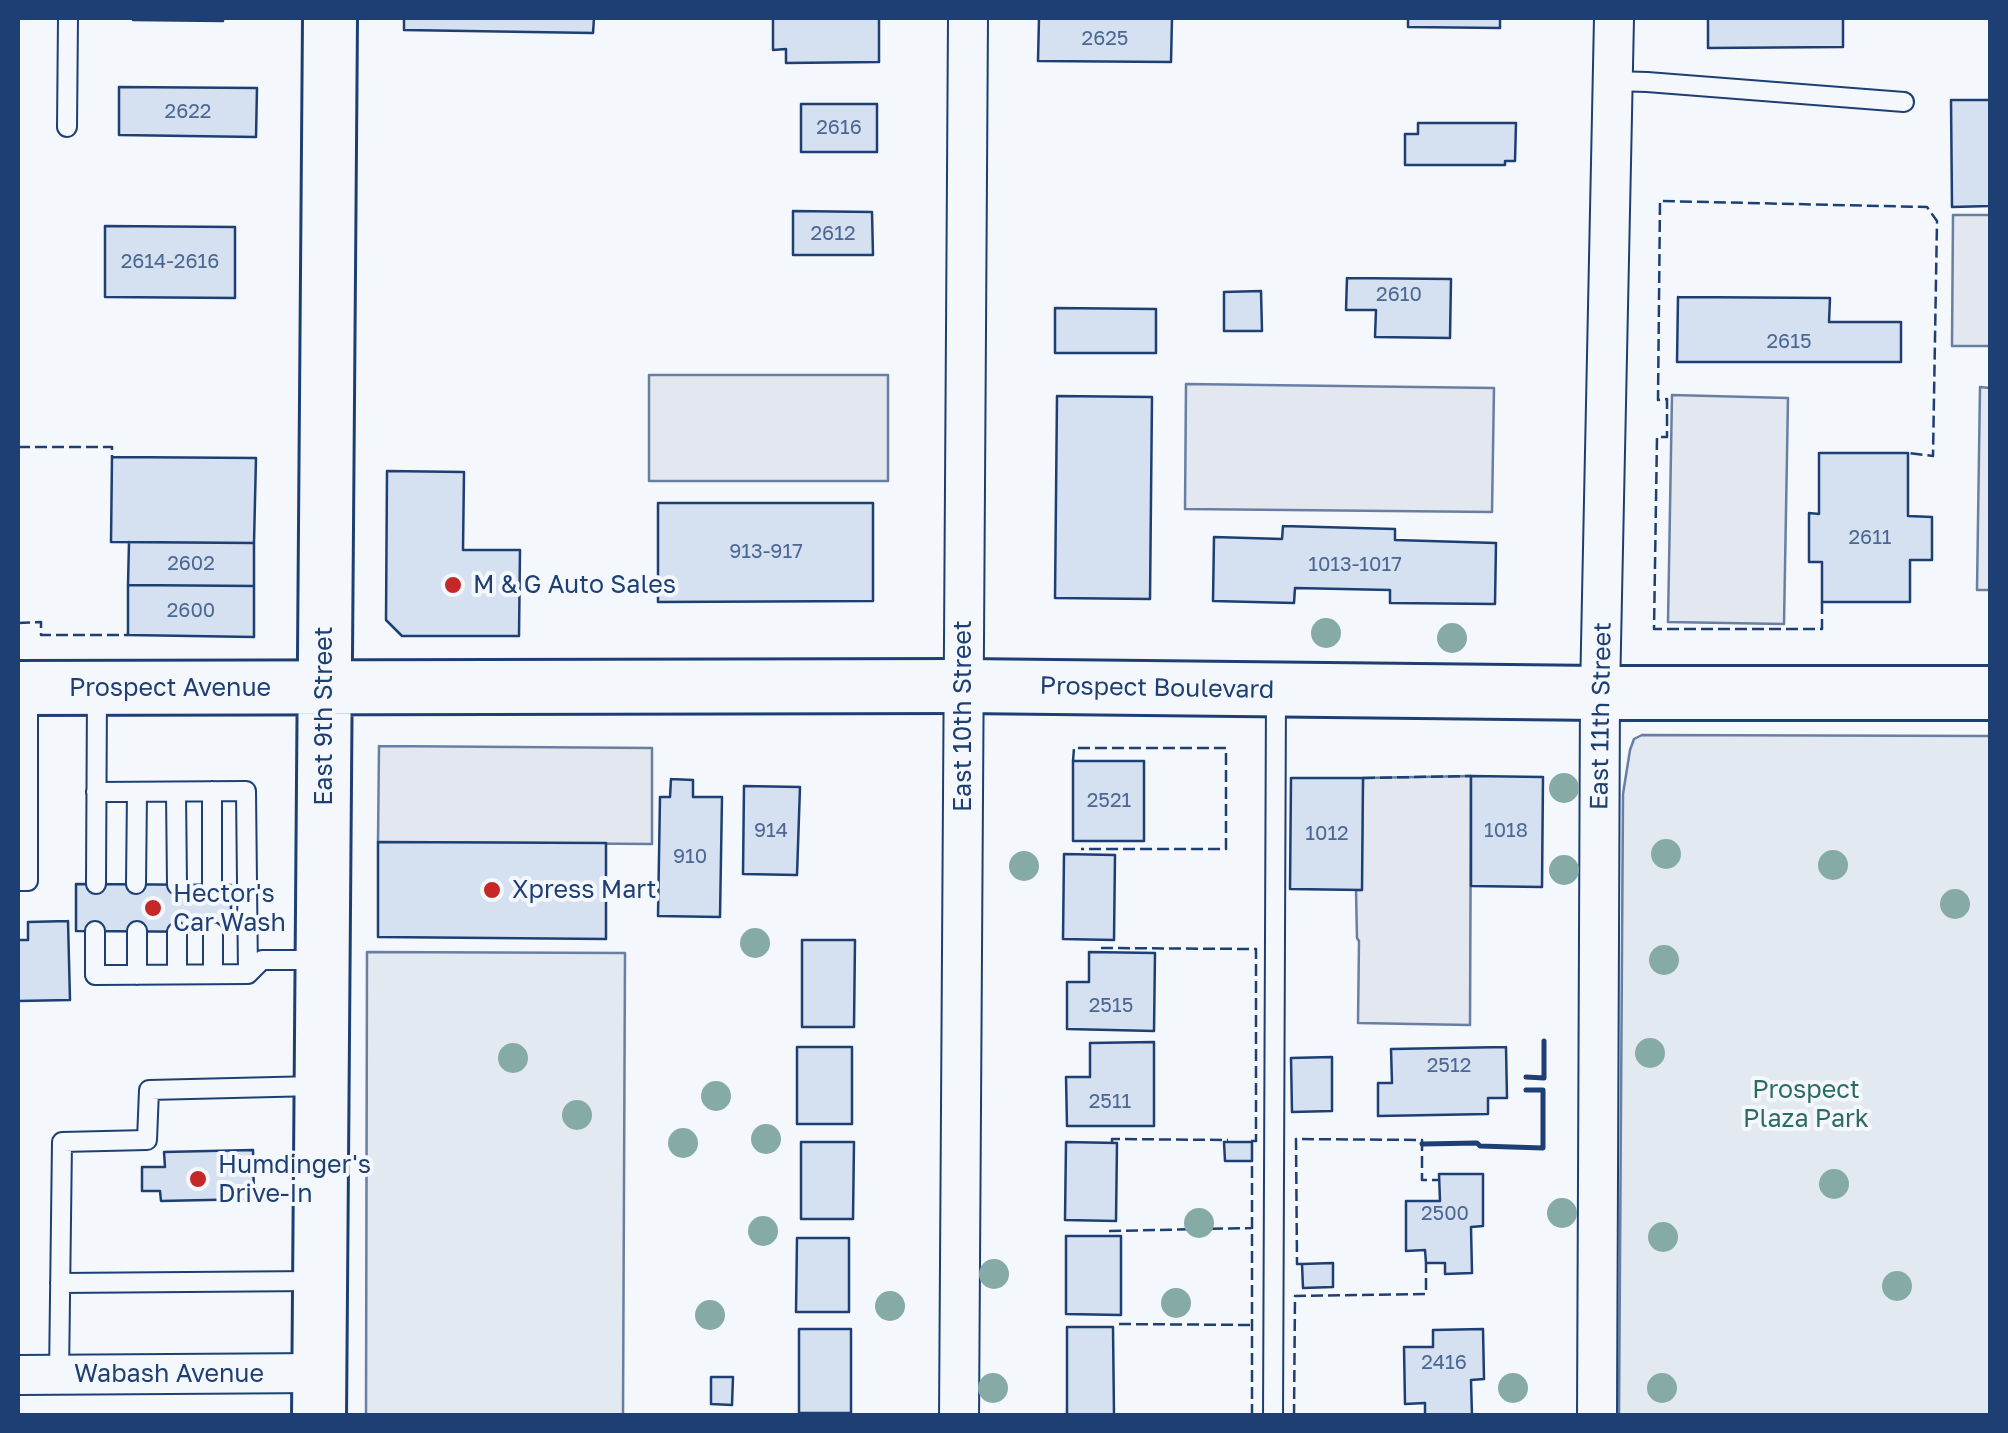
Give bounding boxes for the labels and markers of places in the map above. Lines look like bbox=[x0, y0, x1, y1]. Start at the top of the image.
place label: M & G Auto Sales bbox=[473, 570, 676, 600]
marker: M & G Auto Sales bbox=[442, 574, 464, 596]
place label: Xpress Mart bbox=[512, 875, 656, 905]
place label: Hector's Car Wash bbox=[173, 879, 286, 938]
marker: Xpress Mart bbox=[481, 879, 503, 901]
marker: Hector's Car Wash bbox=[142, 897, 164, 919]
place label: Humdinger's Drive-In bbox=[218, 1150, 371, 1209]
marker: Humdinger's Drive-In bbox=[187, 1168, 209, 1190]

